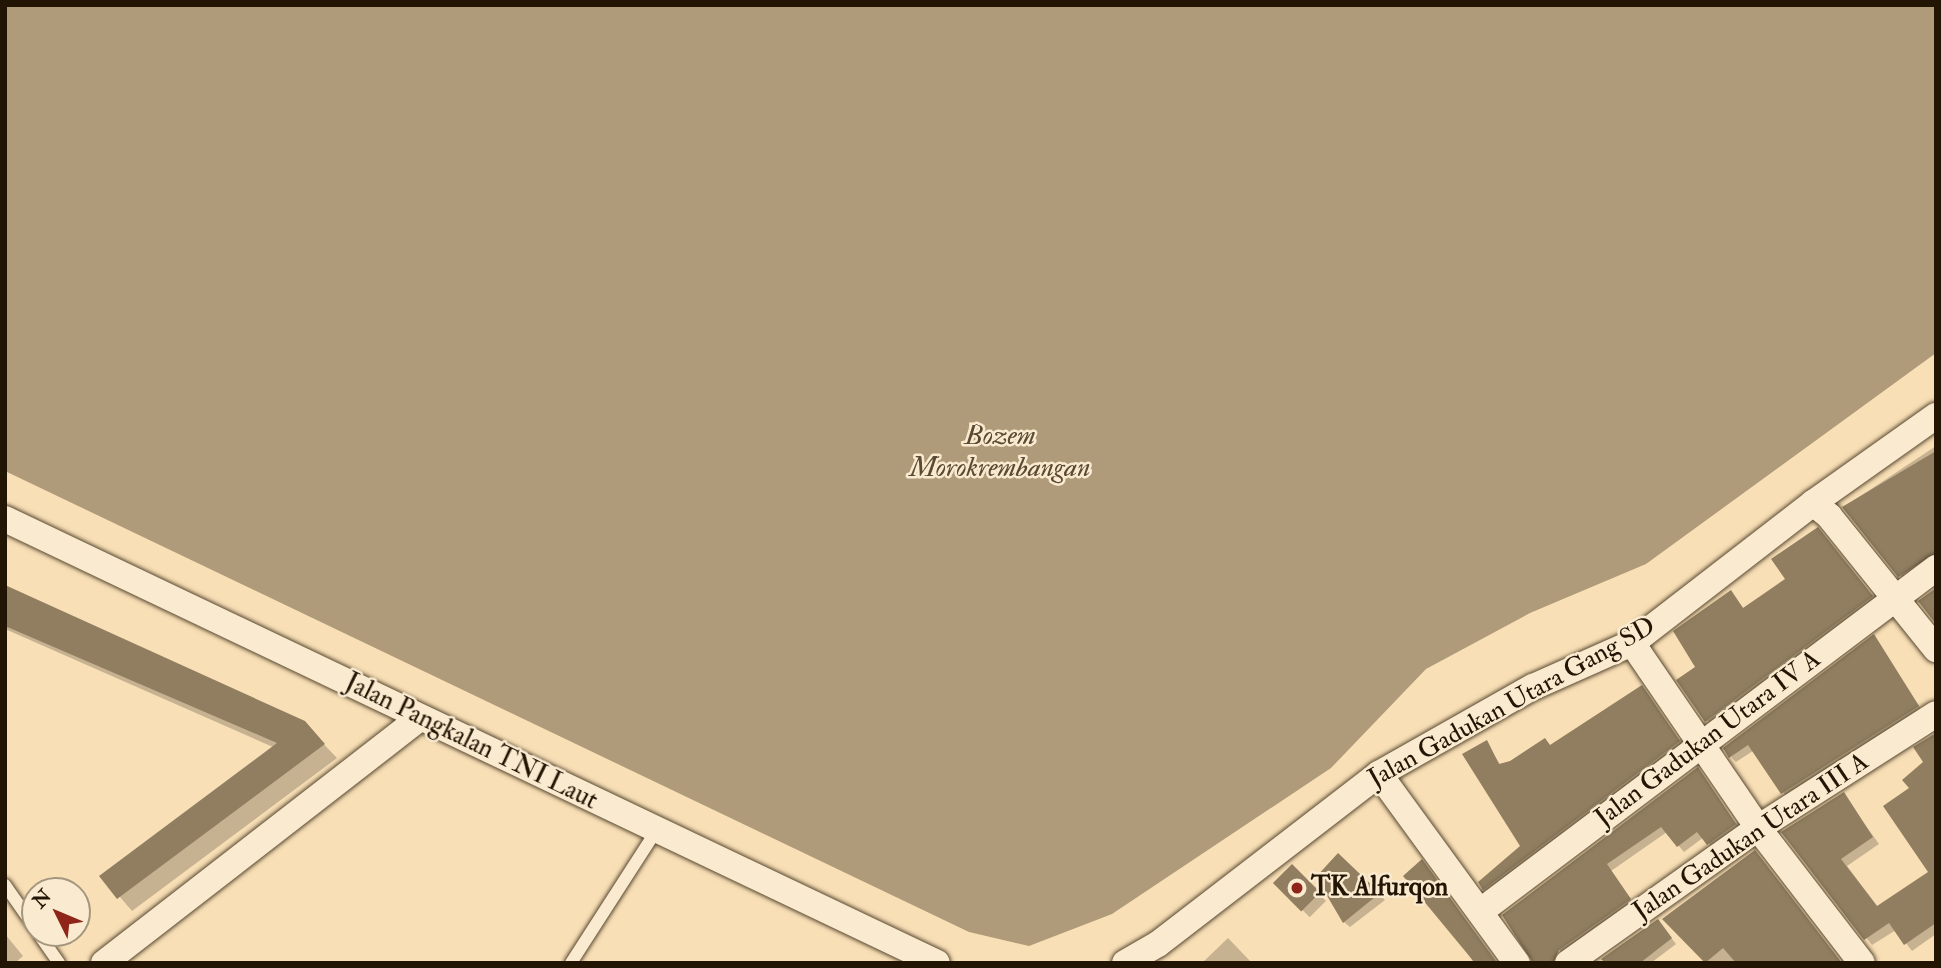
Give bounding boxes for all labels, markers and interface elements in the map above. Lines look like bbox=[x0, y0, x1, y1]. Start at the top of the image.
water label: Bozem Morokrembangan bbox=[909, 419, 1091, 485]
street label: Jalan Gadukan Utara Gang SD bbox=[1363, 611, 1661, 795]
street label: Jalan Gadukan Utara IV A bbox=[1589, 644, 1827, 834]
street label: Jalan Pangkalan TNI Laut bbox=[340, 667, 602, 817]
street label: Jalan Gadukan Utara III A bbox=[1627, 747, 1875, 927]
place label: TK Alfurqon bbox=[1311, 872, 1448, 904]
north arrow bbox=[21, 877, 91, 947]
marker: TK Alfurqon bbox=[1289, 880, 1305, 896]
text: N bbox=[28, 885, 57, 913]

